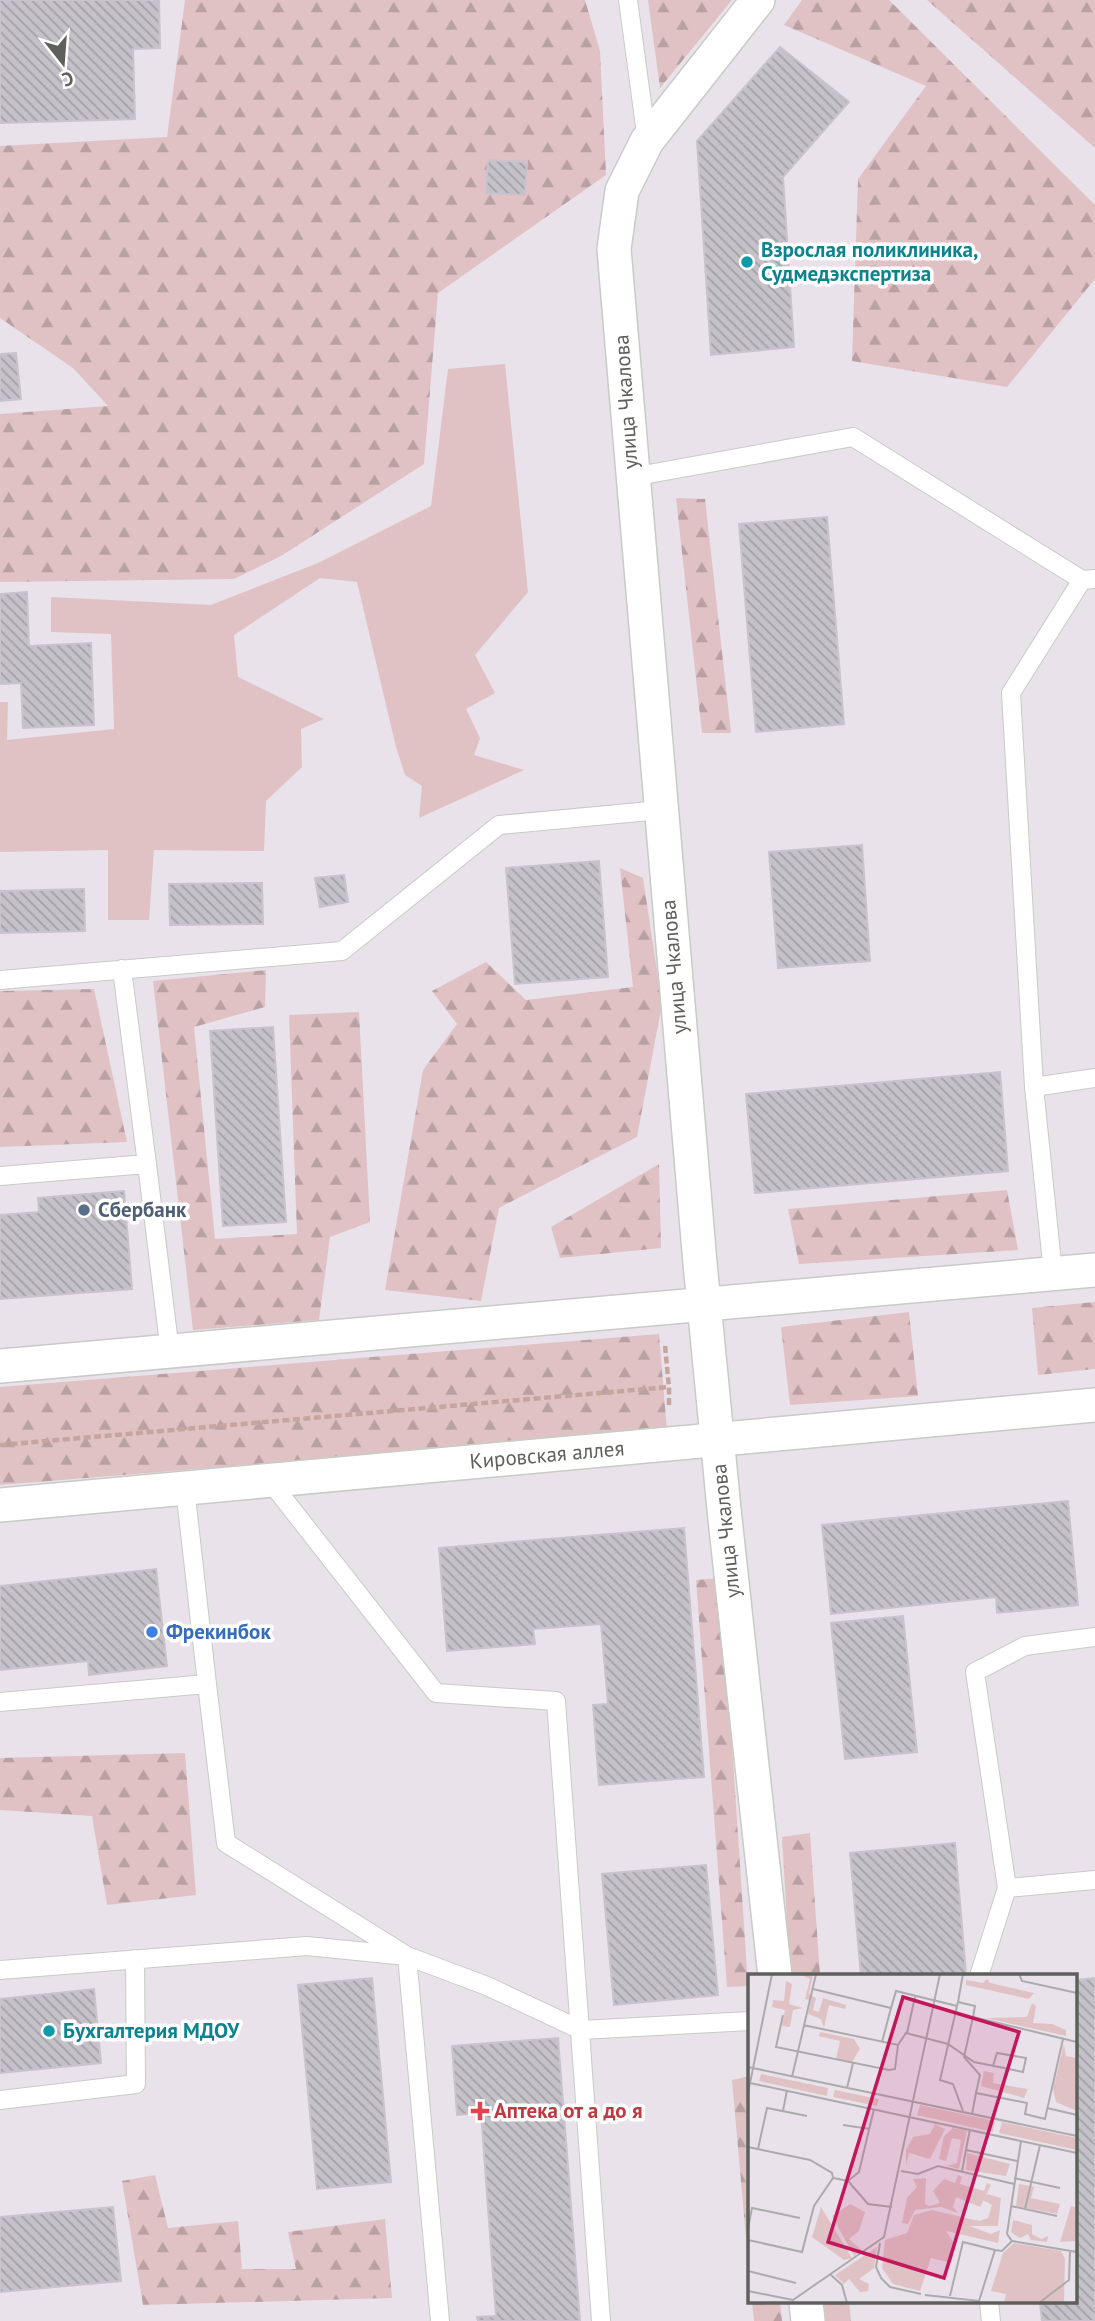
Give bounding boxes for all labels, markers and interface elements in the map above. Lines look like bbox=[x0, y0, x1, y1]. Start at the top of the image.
north arrow bbox=[28, 28, 98, 98]
text: С bbox=[59, 66, 77, 92]
place label: Взрослая поликлиника, Судмедэкспертиза bbox=[761, 236, 978, 287]
marker: Взрослая поликлиника, Судмедэкспертиза bbox=[739, 254, 755, 270]
street label: улица Чкалова bbox=[607, 334, 644, 470]
street label: улица Чкалова bbox=[654, 899, 693, 1035]
place label: Сбербанк bbox=[98, 1196, 187, 1223]
marker: Сбербанк bbox=[76, 1202, 92, 1218]
street label: Кировская аллея bbox=[469, 1434, 625, 1475]
street label: улица Чкалова bbox=[705, 1463, 746, 1600]
place label: Фрекинбок bbox=[166, 1618, 271, 1645]
marker: Фрекинбок bbox=[144, 1624, 160, 1640]
inset map bbox=[748, 1974, 1078, 2304]
place label: Бухгалтерия МДОУ bbox=[63, 2017, 240, 2044]
marker: Бухгалтерия МДОУ bbox=[41, 2023, 57, 2039]
place label: Аптека от а до я bbox=[494, 2097, 642, 2124]
marker: Аптека от а до я bbox=[472, 2103, 488, 2119]

